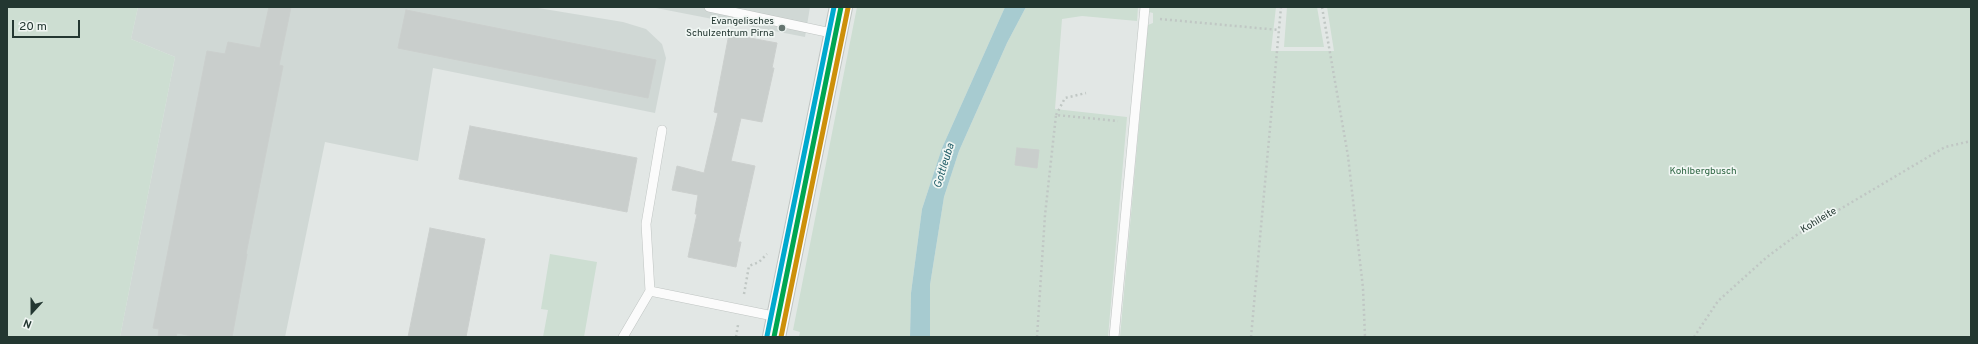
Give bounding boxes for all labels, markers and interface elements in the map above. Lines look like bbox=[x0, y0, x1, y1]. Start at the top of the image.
scale bar bbox=[14, 12, 82, 38]
place label: Evangelisches Schulzentrum Pirna bbox=[686, 16, 774, 40]
text: 20 m bbox=[19, 19, 47, 35]
marker: Evangelisches Schulzentrum Pirna bbox=[777, 23, 787, 33]
water label: Gottleuba bbox=[932, 142, 958, 190]
park label: Kohlbergbusch bbox=[1669, 166, 1737, 178]
street label: Kohlleite bbox=[1799, 206, 1839, 236]
north arrow bbox=[12, 292, 52, 332]
text: N bbox=[22, 315, 34, 331]

